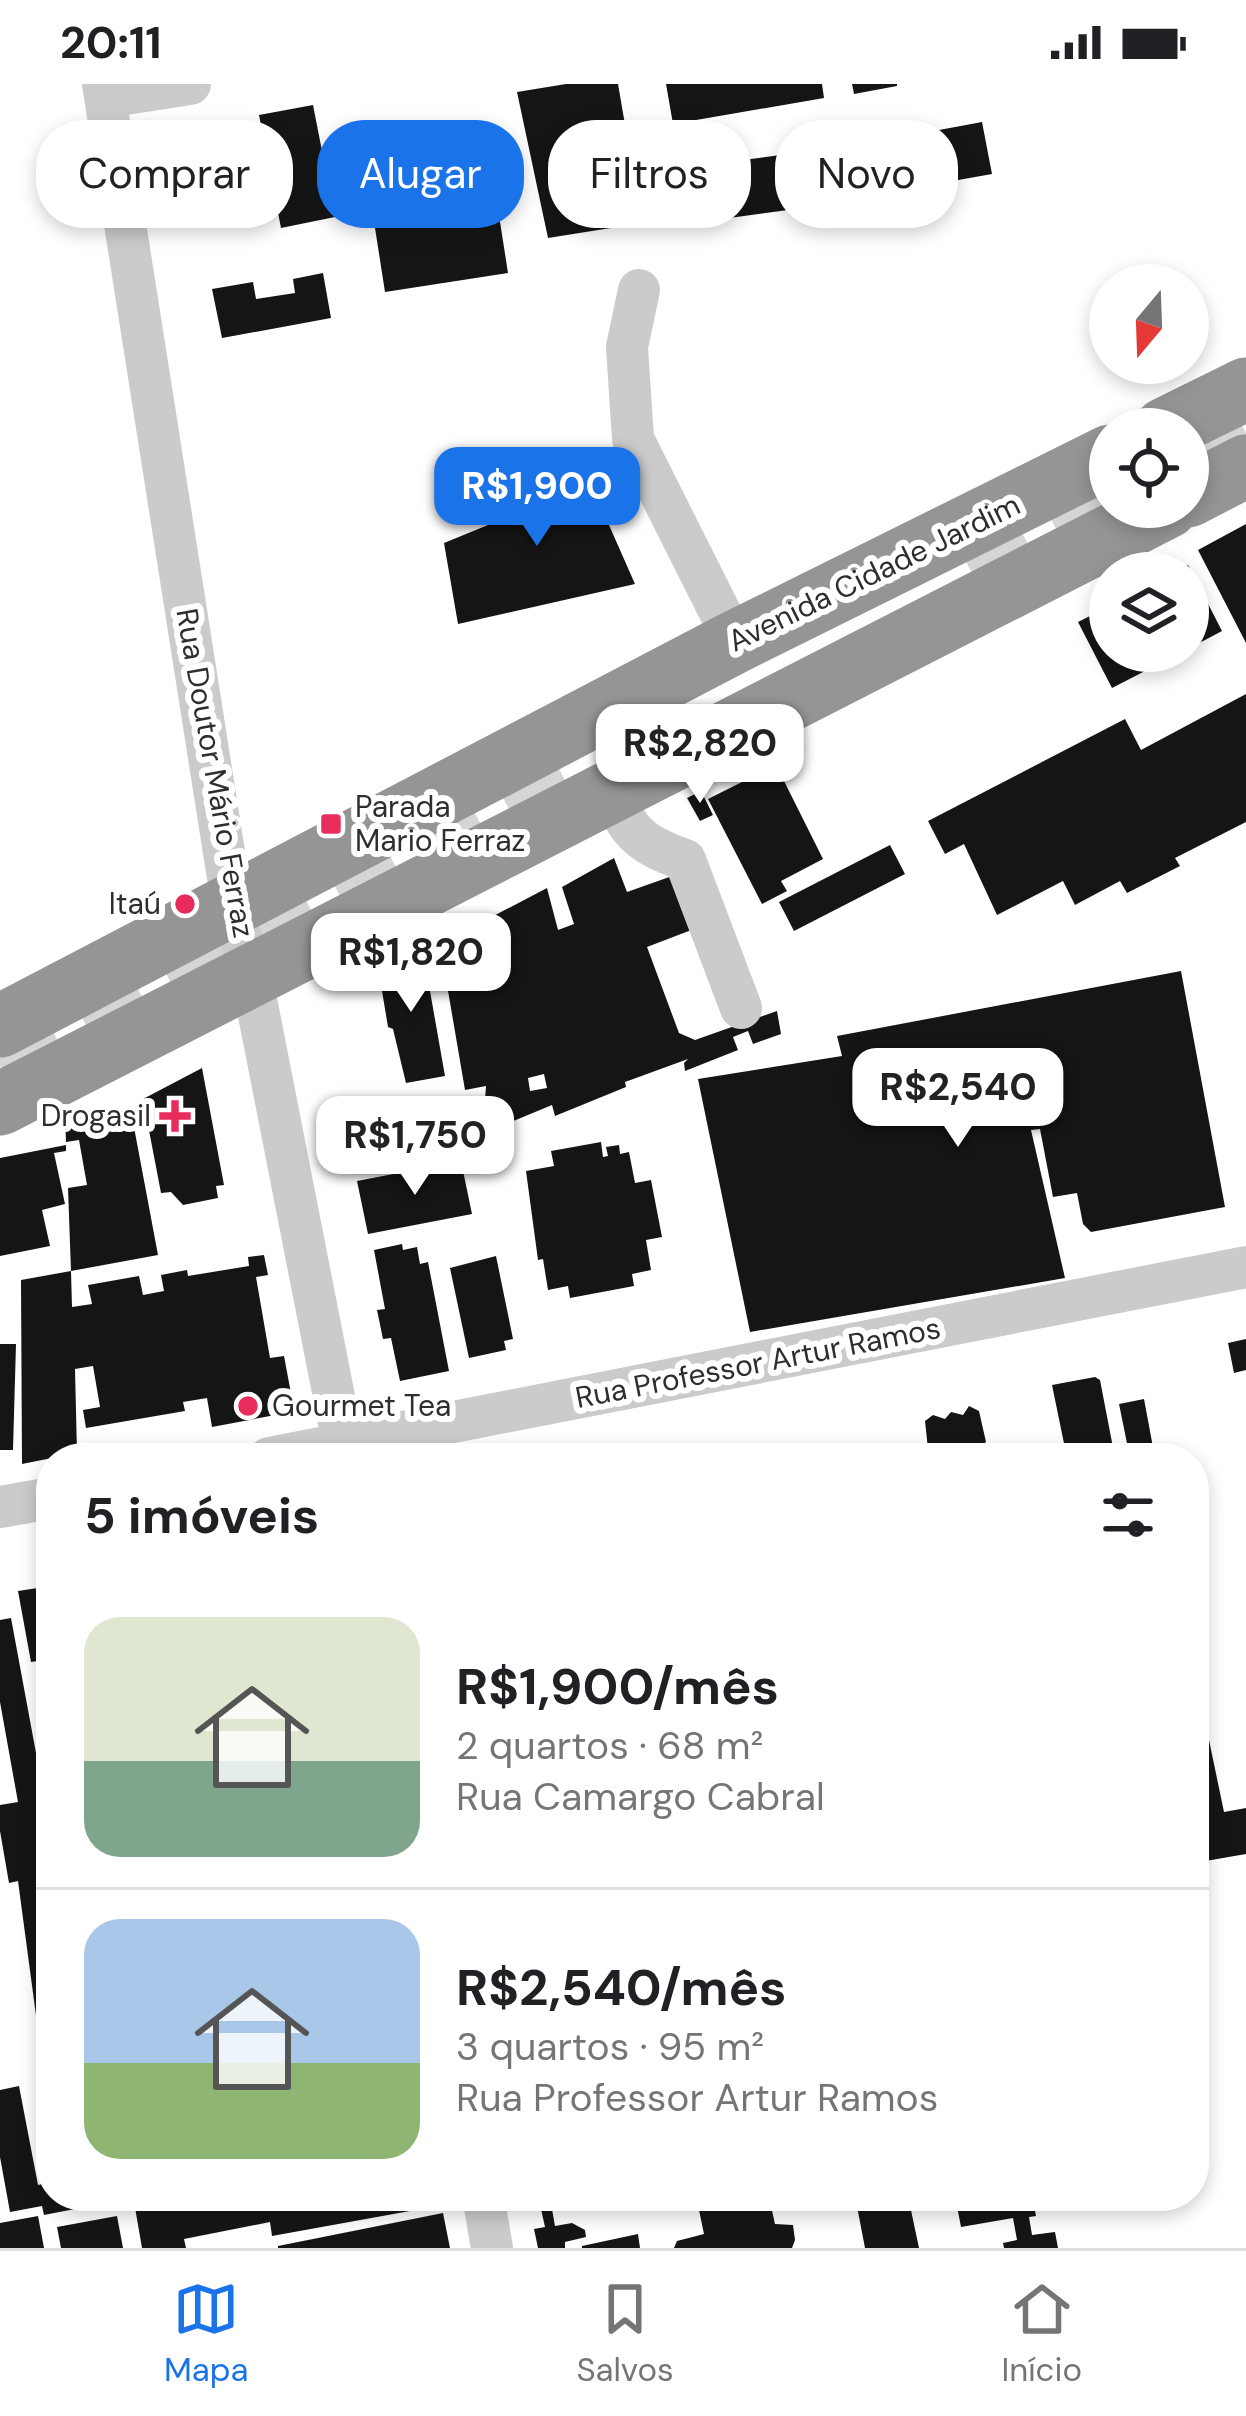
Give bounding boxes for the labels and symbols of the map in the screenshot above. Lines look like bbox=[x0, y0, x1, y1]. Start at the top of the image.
north arrow bbox=[1089, 264, 1209, 384]
pin: R$1,900 bbox=[426, 447, 648, 549]
street label: Avenida Cidade Jardim bbox=[721, 485, 1026, 660]
street label: Rua Doutor Mário Ferraz bbox=[167, 605, 264, 941]
pin: R$2,820 bbox=[589, 704, 811, 806]
place label: Parada Mario Ferraz bbox=[355, 787, 525, 860]
marker: Parada Mario Ferraz bbox=[318, 811, 344, 837]
place label: Itaú bbox=[109, 884, 161, 923]
marker: Itaú bbox=[172, 891, 198, 917]
pin: R$1,820 bbox=[300, 913, 522, 1015]
pin: R$2,540 bbox=[847, 1048, 1069, 1150]
place label: Drogasil bbox=[41, 1096, 151, 1135]
pin: R$1,750 bbox=[304, 1096, 526, 1198]
marker: Drogasil bbox=[162, 1103, 188, 1129]
street label: Rua Professor Artur Ramos bbox=[572, 1308, 944, 1417]
place label: Gourmet Tea bbox=[272, 1386, 451, 1425]
marker: Gourmet Tea bbox=[235, 1393, 261, 1419]

